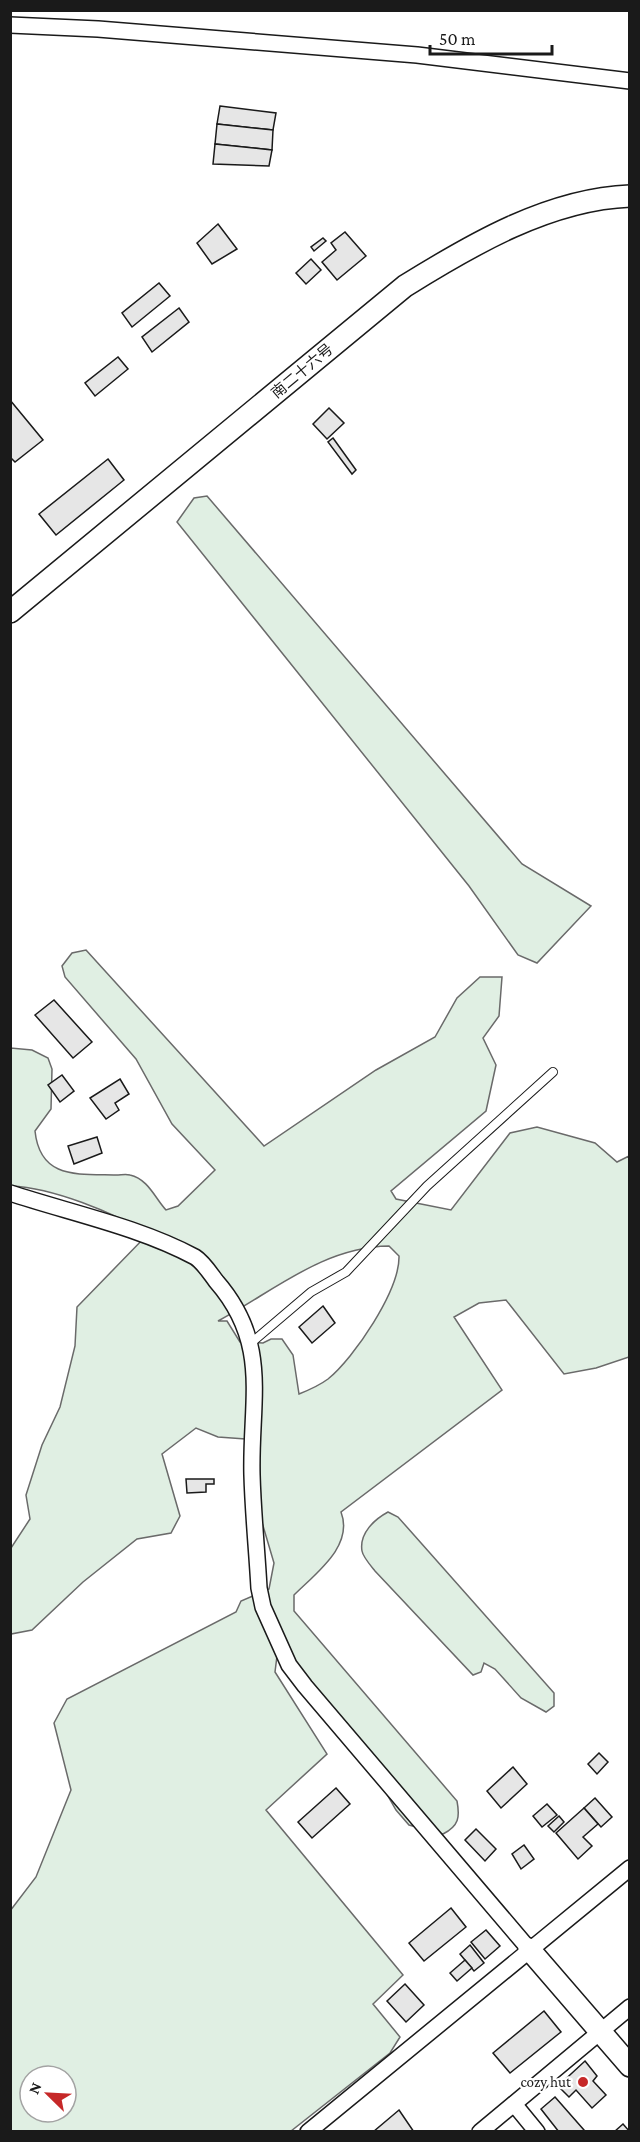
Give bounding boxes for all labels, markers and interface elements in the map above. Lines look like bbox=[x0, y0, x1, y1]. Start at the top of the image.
scale bar bbox=[430, 18, 552, 56]
text: 50 m bbox=[439, 29, 476, 49]
street label: 南二十六号 bbox=[268, 341, 336, 401]
north arrow bbox=[18, 2064, 78, 2124]
place label: cozy hut bbox=[520, 2074, 572, 2091]
marker: cozy hut bbox=[576, 2075, 590, 2089]
text: N bbox=[25, 2080, 45, 2097]

